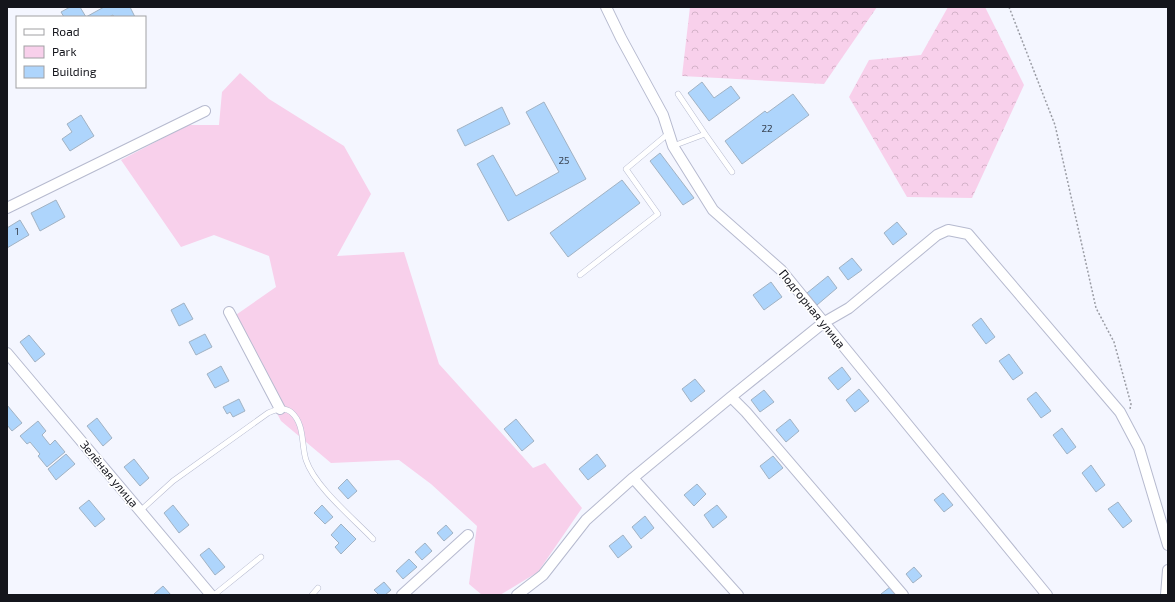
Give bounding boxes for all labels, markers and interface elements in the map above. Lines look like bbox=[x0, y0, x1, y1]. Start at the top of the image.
legend bbox=[16, 16, 146, 88]
text: Road bbox=[52, 24, 80, 38]
text: Park bbox=[52, 44, 77, 58]
text: Building bbox=[52, 64, 97, 78]
house number: 22 bbox=[761, 122, 773, 134]
house number: 25 bbox=[559, 154, 569, 166]
house number: 1 bbox=[15, 225, 19, 237]
street label: Подгорная улица bbox=[776, 266, 849, 351]
street label: Зелёная улица bbox=[77, 437, 142, 510]

